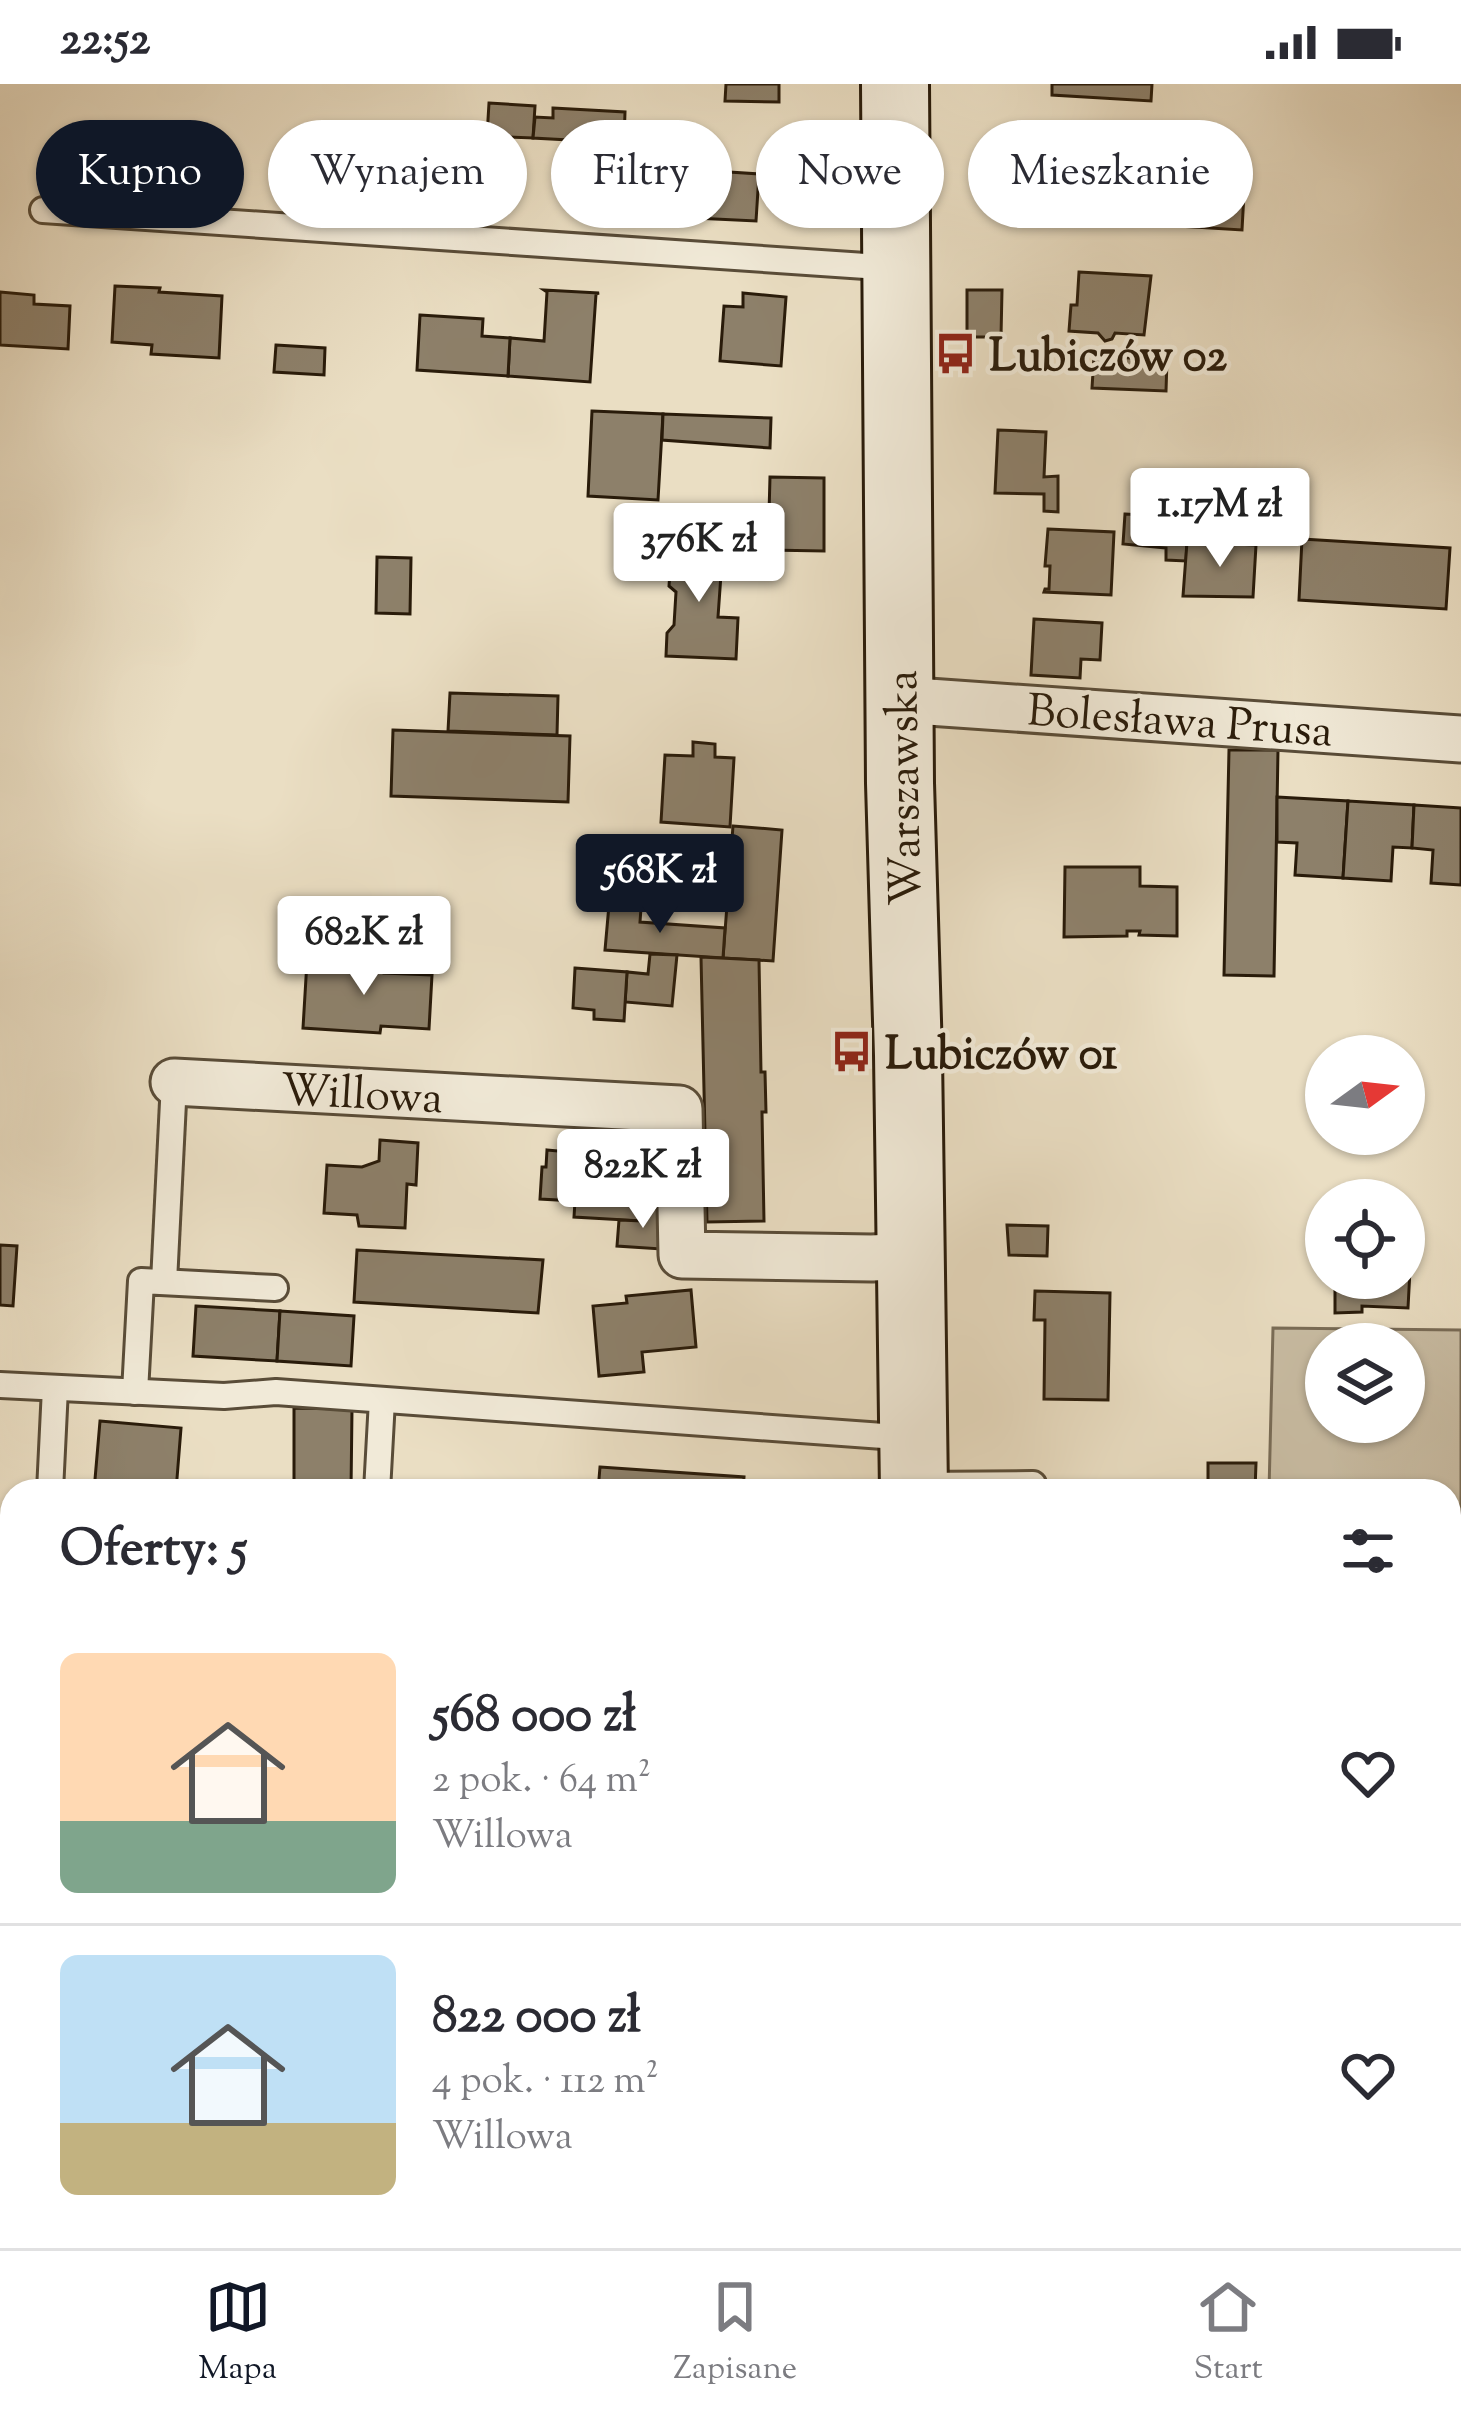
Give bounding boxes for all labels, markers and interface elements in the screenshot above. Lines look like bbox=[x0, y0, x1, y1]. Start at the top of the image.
text: 22:52 bbox=[60, 10, 150, 75]
chip: Kupno bbox=[36, 120, 244, 228]
chip: Wynajem bbox=[268, 120, 527, 228]
chip: Filtry bbox=[551, 120, 732, 228]
chip: Nowe bbox=[756, 120, 944, 228]
chip: Mieszkanie bbox=[968, 120, 1253, 228]
place label: Lubiczów 02 bbox=[989, 327, 1227, 392]
bus stop icon: Lubiczów 02 bbox=[932, 331, 978, 377]
pin: 1.17M zł bbox=[1096, 468, 1344, 570]
text: 1.17M zł bbox=[1157, 479, 1283, 535]
pin: 376K zł bbox=[588, 503, 810, 605]
text: 376K zł bbox=[641, 514, 757, 570]
street label: Warszawska bbox=[873, 669, 942, 906]
street label: Bolesława Prusa bbox=[1025, 681, 1335, 768]
pin: 568K zł bbox=[549, 834, 771, 936]
text: 568K zł bbox=[603, 845, 717, 901]
pin: 682K zł bbox=[253, 896, 475, 998]
text: 682K zł bbox=[305, 907, 423, 963]
place label: Lubiczów 01 bbox=[885, 1025, 1118, 1090]
bus stop icon: Lubiczów 01 bbox=[828, 1029, 874, 1075]
north arrow bbox=[1305, 1035, 1425, 1155]
map controls bbox=[1305, 1035, 1425, 1443]
street label: Willowa bbox=[279, 1061, 445, 1134]
pin: 822K zł bbox=[532, 1129, 754, 1231]
text: 822K zł bbox=[584, 1140, 702, 1196]
button: locate bbox=[1305, 1179, 1425, 1299]
button: layers bbox=[1305, 1323, 1425, 1443]
text: Oferty: 5 bbox=[60, 1515, 247, 1588]
icon: filters bbox=[1335, 1518, 1401, 1584]
text: 568 000 zł bbox=[432, 1681, 636, 1754]
icon: home bbox=[156, 1701, 300, 1845]
icon: heart bbox=[1335, 1740, 1401, 1806]
text: 2 pok. · 64 m² bbox=[432, 1754, 651, 1810]
text: Willowa bbox=[432, 1810, 573, 1866]
text: 822 000 zł bbox=[432, 1982, 641, 2055]
icon: home bbox=[156, 2003, 300, 2147]
icon: heart bbox=[1335, 2042, 1401, 2108]
text: 4 pok. · 112 m² bbox=[432, 2055, 659, 2111]
text: Willowa bbox=[432, 2111, 573, 2167]
tab: Mapa bbox=[198, 2274, 277, 2394]
tab: Zapisane bbox=[673, 2274, 797, 2394]
tab: Start bbox=[1193, 2274, 1263, 2394]

